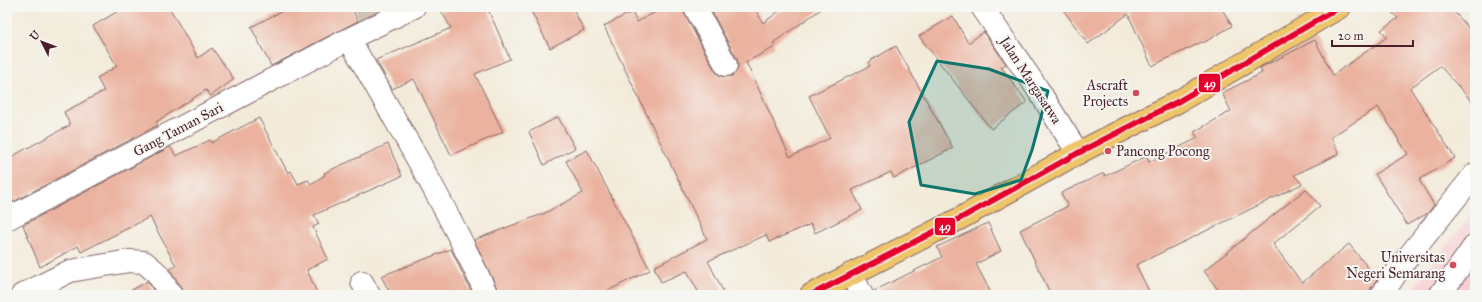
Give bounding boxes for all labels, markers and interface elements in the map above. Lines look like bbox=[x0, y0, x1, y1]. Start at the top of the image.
north arrow bbox=[22, 22, 62, 62]
scale bar bbox=[1332, 22, 1413, 48]
text: U bbox=[27, 28, 43, 43]
text: 20 m bbox=[1338, 29, 1364, 43]
street label: Jalan Margasatwa bbox=[994, 32, 1065, 128]
line badge: 49 bbox=[1198, 73, 1221, 93]
place label: Ascraft Projects bbox=[1083, 77, 1128, 110]
text: 49 bbox=[1204, 77, 1216, 91]
marker: Ascraft Projects bbox=[1131, 88, 1141, 98]
street label: Gang Taman Sari bbox=[130, 99, 226, 160]
place label: Pancong Pocong bbox=[1116, 143, 1210, 160]
marker: Pancong Pocong bbox=[1103, 146, 1113, 156]
line badge: 49 bbox=[934, 217, 956, 236]
text: 49 bbox=[939, 220, 951, 234]
place label: Universitas Negeri Semarang bbox=[1346, 249, 1445, 282]
marker: Universitas Negeri Semarang bbox=[1448, 260, 1458, 270]

